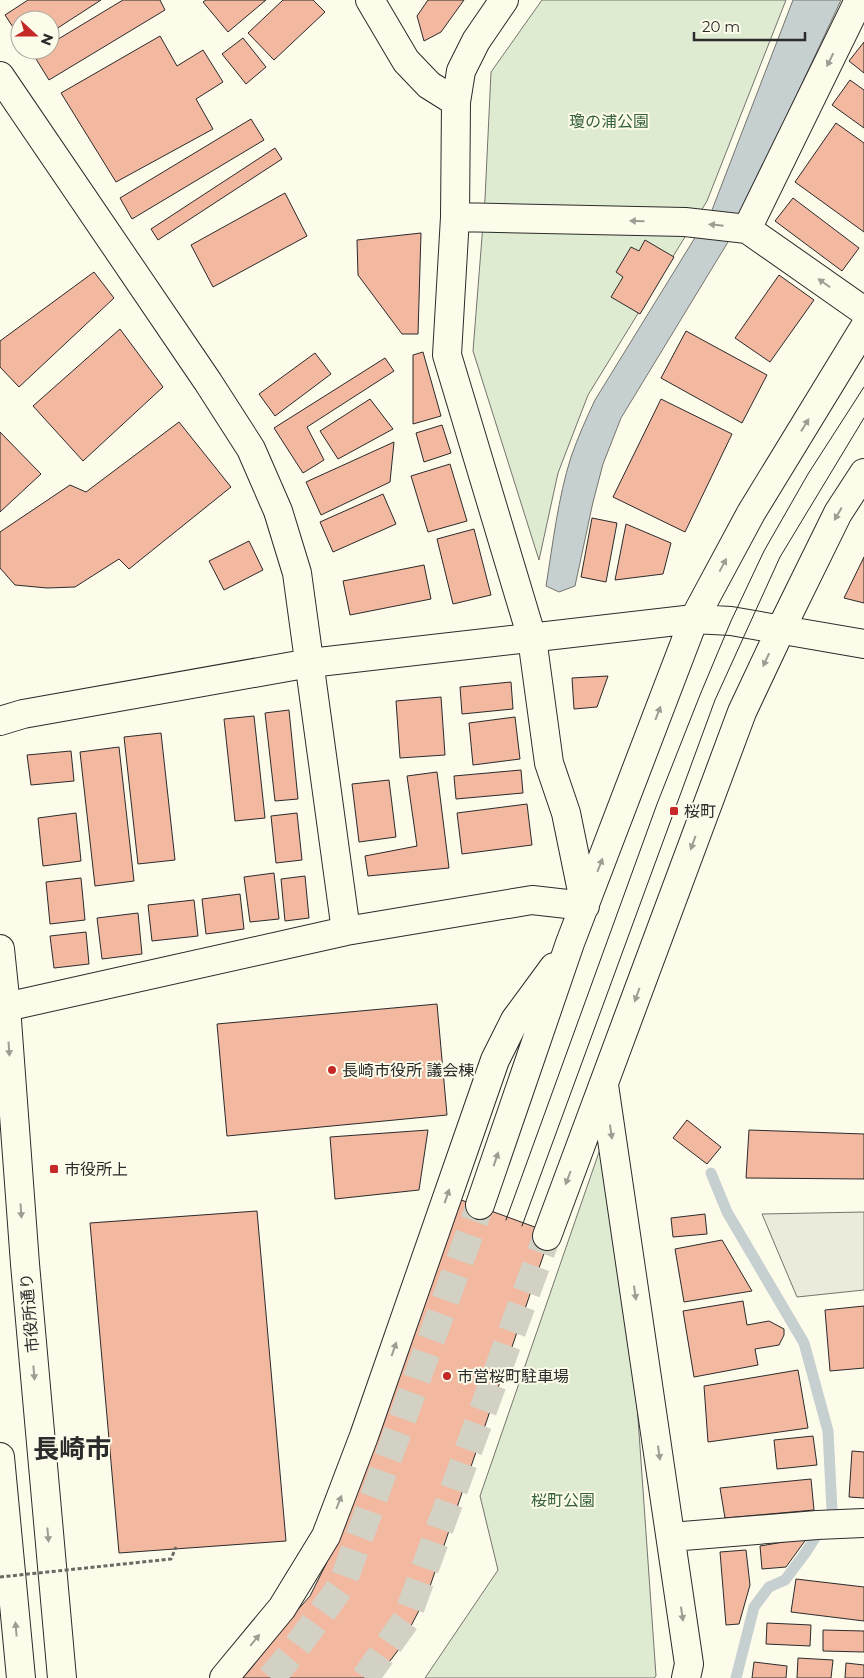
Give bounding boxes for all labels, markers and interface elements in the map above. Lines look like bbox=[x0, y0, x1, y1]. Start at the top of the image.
north arrow bbox=[10, 10, 60, 60]
scale bar bbox=[694, 10, 805, 42]
text: 20 m bbox=[702, 17, 740, 36]
text: N bbox=[37, 31, 58, 48]
one-way arrow bbox=[826, 52, 834, 67]
park label: 瓊の浦公園 bbox=[569, 112, 649, 131]
one-way arrow bbox=[628, 217, 644, 225]
one-way arrow bbox=[708, 221, 724, 229]
one-way arrow bbox=[817, 278, 831, 288]
one-way arrow bbox=[801, 418, 810, 431]
one-way arrow bbox=[833, 507, 842, 520]
one-way arrow bbox=[719, 557, 727, 572]
one-way arrow bbox=[762, 652, 771, 667]
one-way arrow bbox=[654, 705, 662, 720]
place label: 桜町 bbox=[684, 802, 716, 821]
marker: 桜町 bbox=[668, 805, 680, 817]
one-way arrow bbox=[689, 836, 697, 850]
one-way arrow bbox=[596, 857, 604, 872]
one-way arrow bbox=[633, 988, 640, 1003]
one-way arrow bbox=[6, 1042, 14, 1058]
place label: 長崎市役所 議会棟 bbox=[342, 1061, 474, 1080]
marker: 長崎市役所 議会棟 bbox=[326, 1064, 338, 1076]
one-way arrow bbox=[607, 1124, 615, 1140]
one-way arrow bbox=[493, 1152, 500, 1167]
place label: 市役所上 bbox=[64, 1160, 128, 1179]
marker: 市役所上 bbox=[48, 1163, 60, 1175]
one-way arrow bbox=[564, 1171, 571, 1186]
one-way arrow bbox=[444, 1188, 451, 1203]
one-way arrow bbox=[17, 1204, 25, 1220]
street label: 市役所通り bbox=[17, 1272, 42, 1354]
one-way arrow bbox=[631, 1285, 639, 1301]
one-way arrow bbox=[390, 1341, 398, 1356]
one-way arrow bbox=[30, 1366, 38, 1382]
place label: 市営桜町駐車場 bbox=[457, 1367, 569, 1386]
marker: 市営桜町駐車場 bbox=[441, 1370, 453, 1382]
district label: 長崎市 bbox=[33, 1433, 111, 1465]
one-way arrow bbox=[655, 1446, 663, 1462]
park label: 桜町公園 bbox=[531, 1491, 595, 1510]
one-way arrow bbox=[335, 1494, 343, 1509]
one-way arrow bbox=[45, 1528, 53, 1544]
one-way arrow bbox=[678, 1607, 686, 1623]
one-way arrow bbox=[12, 1621, 20, 1637]
one-way arrow bbox=[250, 1634, 261, 1647]

